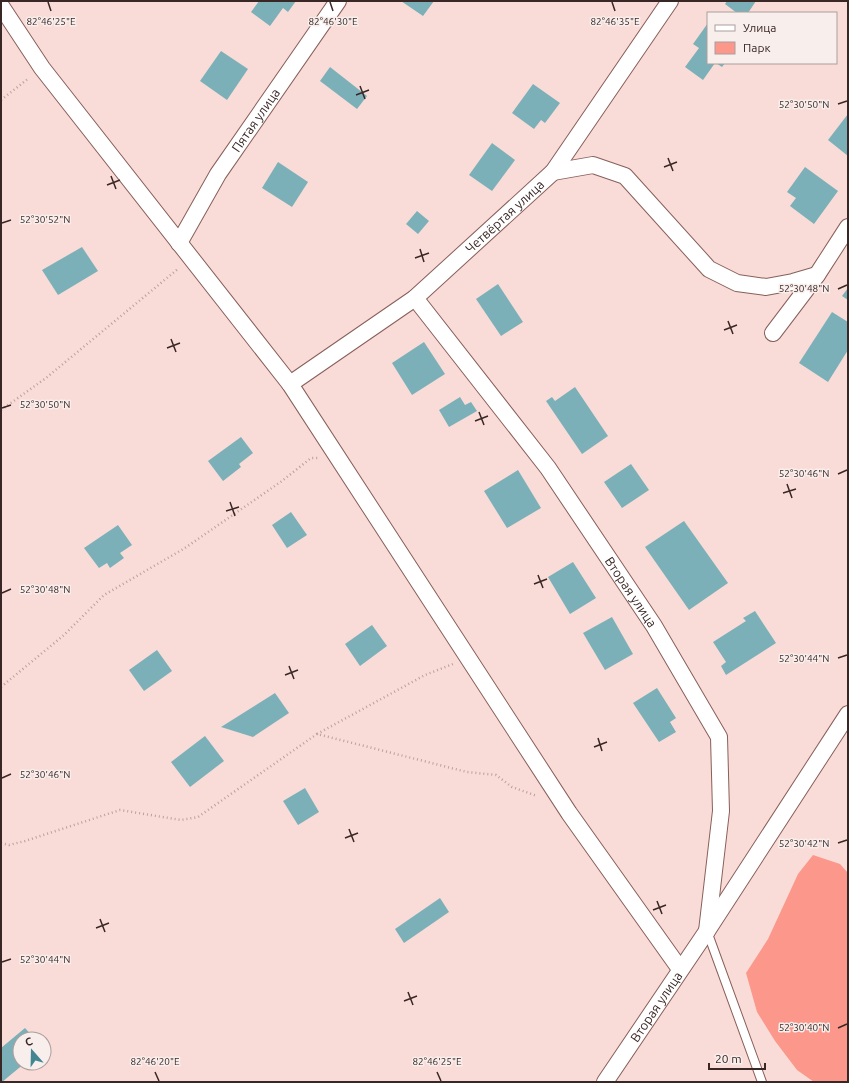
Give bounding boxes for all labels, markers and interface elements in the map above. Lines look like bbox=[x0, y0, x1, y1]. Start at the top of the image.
legend bbox=[707, 12, 837, 64]
text: 82°46'25"E bbox=[26, 16, 76, 27]
text: 82°46'30"E bbox=[308, 16, 358, 27]
text: 82°46'35"E bbox=[590, 16, 640, 27]
text: Улица bbox=[743, 21, 776, 34]
text: Парк bbox=[743, 41, 771, 54]
street label: Пятая улица bbox=[229, 86, 282, 154]
text: 52°30'50"N bbox=[779, 99, 829, 110]
street label: Четвёртая улица bbox=[463, 177, 547, 255]
text: 52°30'52"N bbox=[20, 214, 70, 225]
text: 52°30'48"N bbox=[779, 283, 829, 294]
text: 52°30'50"N bbox=[20, 399, 70, 410]
text: 52°30'46"N bbox=[779, 468, 829, 479]
street label: Вторая улица bbox=[603, 554, 660, 630]
text: 52°30'48"N bbox=[20, 584, 70, 595]
text: 52°30'44"N bbox=[779, 653, 829, 664]
text: 52°30'46"N bbox=[20, 769, 70, 780]
text: 52°30'42"N bbox=[779, 838, 829, 849]
text: 52°30'44"N bbox=[20, 954, 70, 965]
street label: Вторая улица bbox=[627, 969, 685, 1044]
text: 52°30'40"N bbox=[779, 1022, 829, 1033]
north arrow bbox=[12, 1031, 52, 1071]
text: С bbox=[23, 1035, 34, 1048]
scale bar bbox=[709, 1045, 765, 1071]
text: 20 m bbox=[715, 1052, 742, 1065]
text: 82°46'20"E bbox=[130, 1056, 180, 1067]
text: 82°46'25"E bbox=[412, 1056, 462, 1067]

